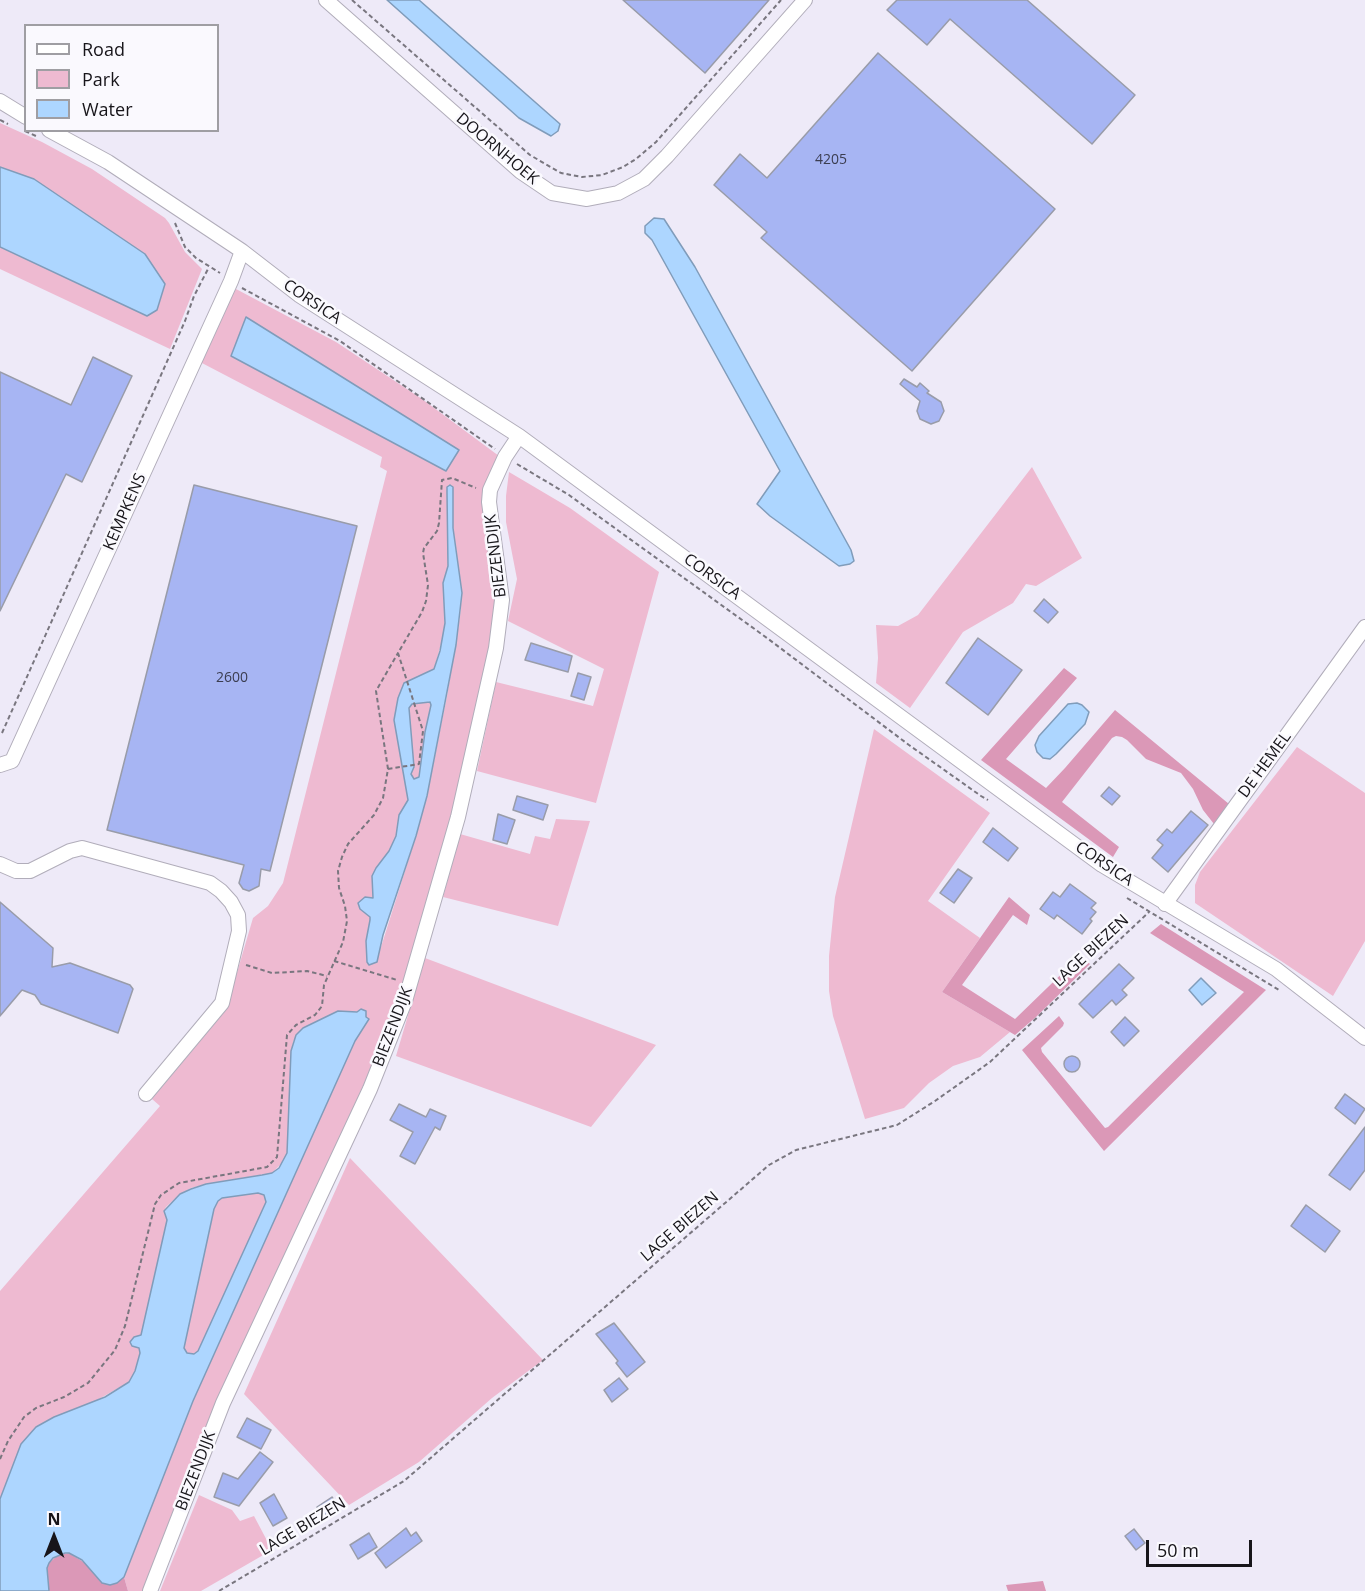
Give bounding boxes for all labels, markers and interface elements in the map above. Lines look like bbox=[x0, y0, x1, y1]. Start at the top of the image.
legend bbox=[24, 24, 219, 132]
text: Road bbox=[82, 37, 125, 61]
text: Park bbox=[82, 67, 120, 91]
text: Water bbox=[82, 97, 133, 121]
street label: DOORNHOEK bbox=[452, 109, 542, 189]
house number: 4205 bbox=[815, 152, 847, 168]
street label: CORSICA bbox=[279, 276, 345, 328]
street label: KEMPKENS bbox=[100, 471, 150, 553]
street label: BIEZENDIJK bbox=[481, 513, 511, 599]
street label: CORSICA bbox=[680, 550, 744, 604]
house number: 2600 bbox=[216, 670, 248, 686]
street label: DE HEMEL bbox=[1235, 728, 1295, 802]
street label: CORSICA bbox=[1071, 838, 1137, 890]
street label: LAGE BIEZEN bbox=[1049, 911, 1133, 991]
street label: BIEZENDIJK bbox=[369, 984, 417, 1070]
street label: LAGE BIEZEN bbox=[637, 1188, 723, 1266]
street label: BIEZENDIJK bbox=[172, 1428, 220, 1514]
street label: LAGE BIEZEN bbox=[257, 1494, 349, 1560]
north arrow bbox=[24, 1507, 84, 1567]
text: N bbox=[47, 1508, 61, 1530]
scale bar bbox=[1149, 1528, 1256, 1566]
text: 50 m bbox=[1157, 1538, 1199, 1562]

